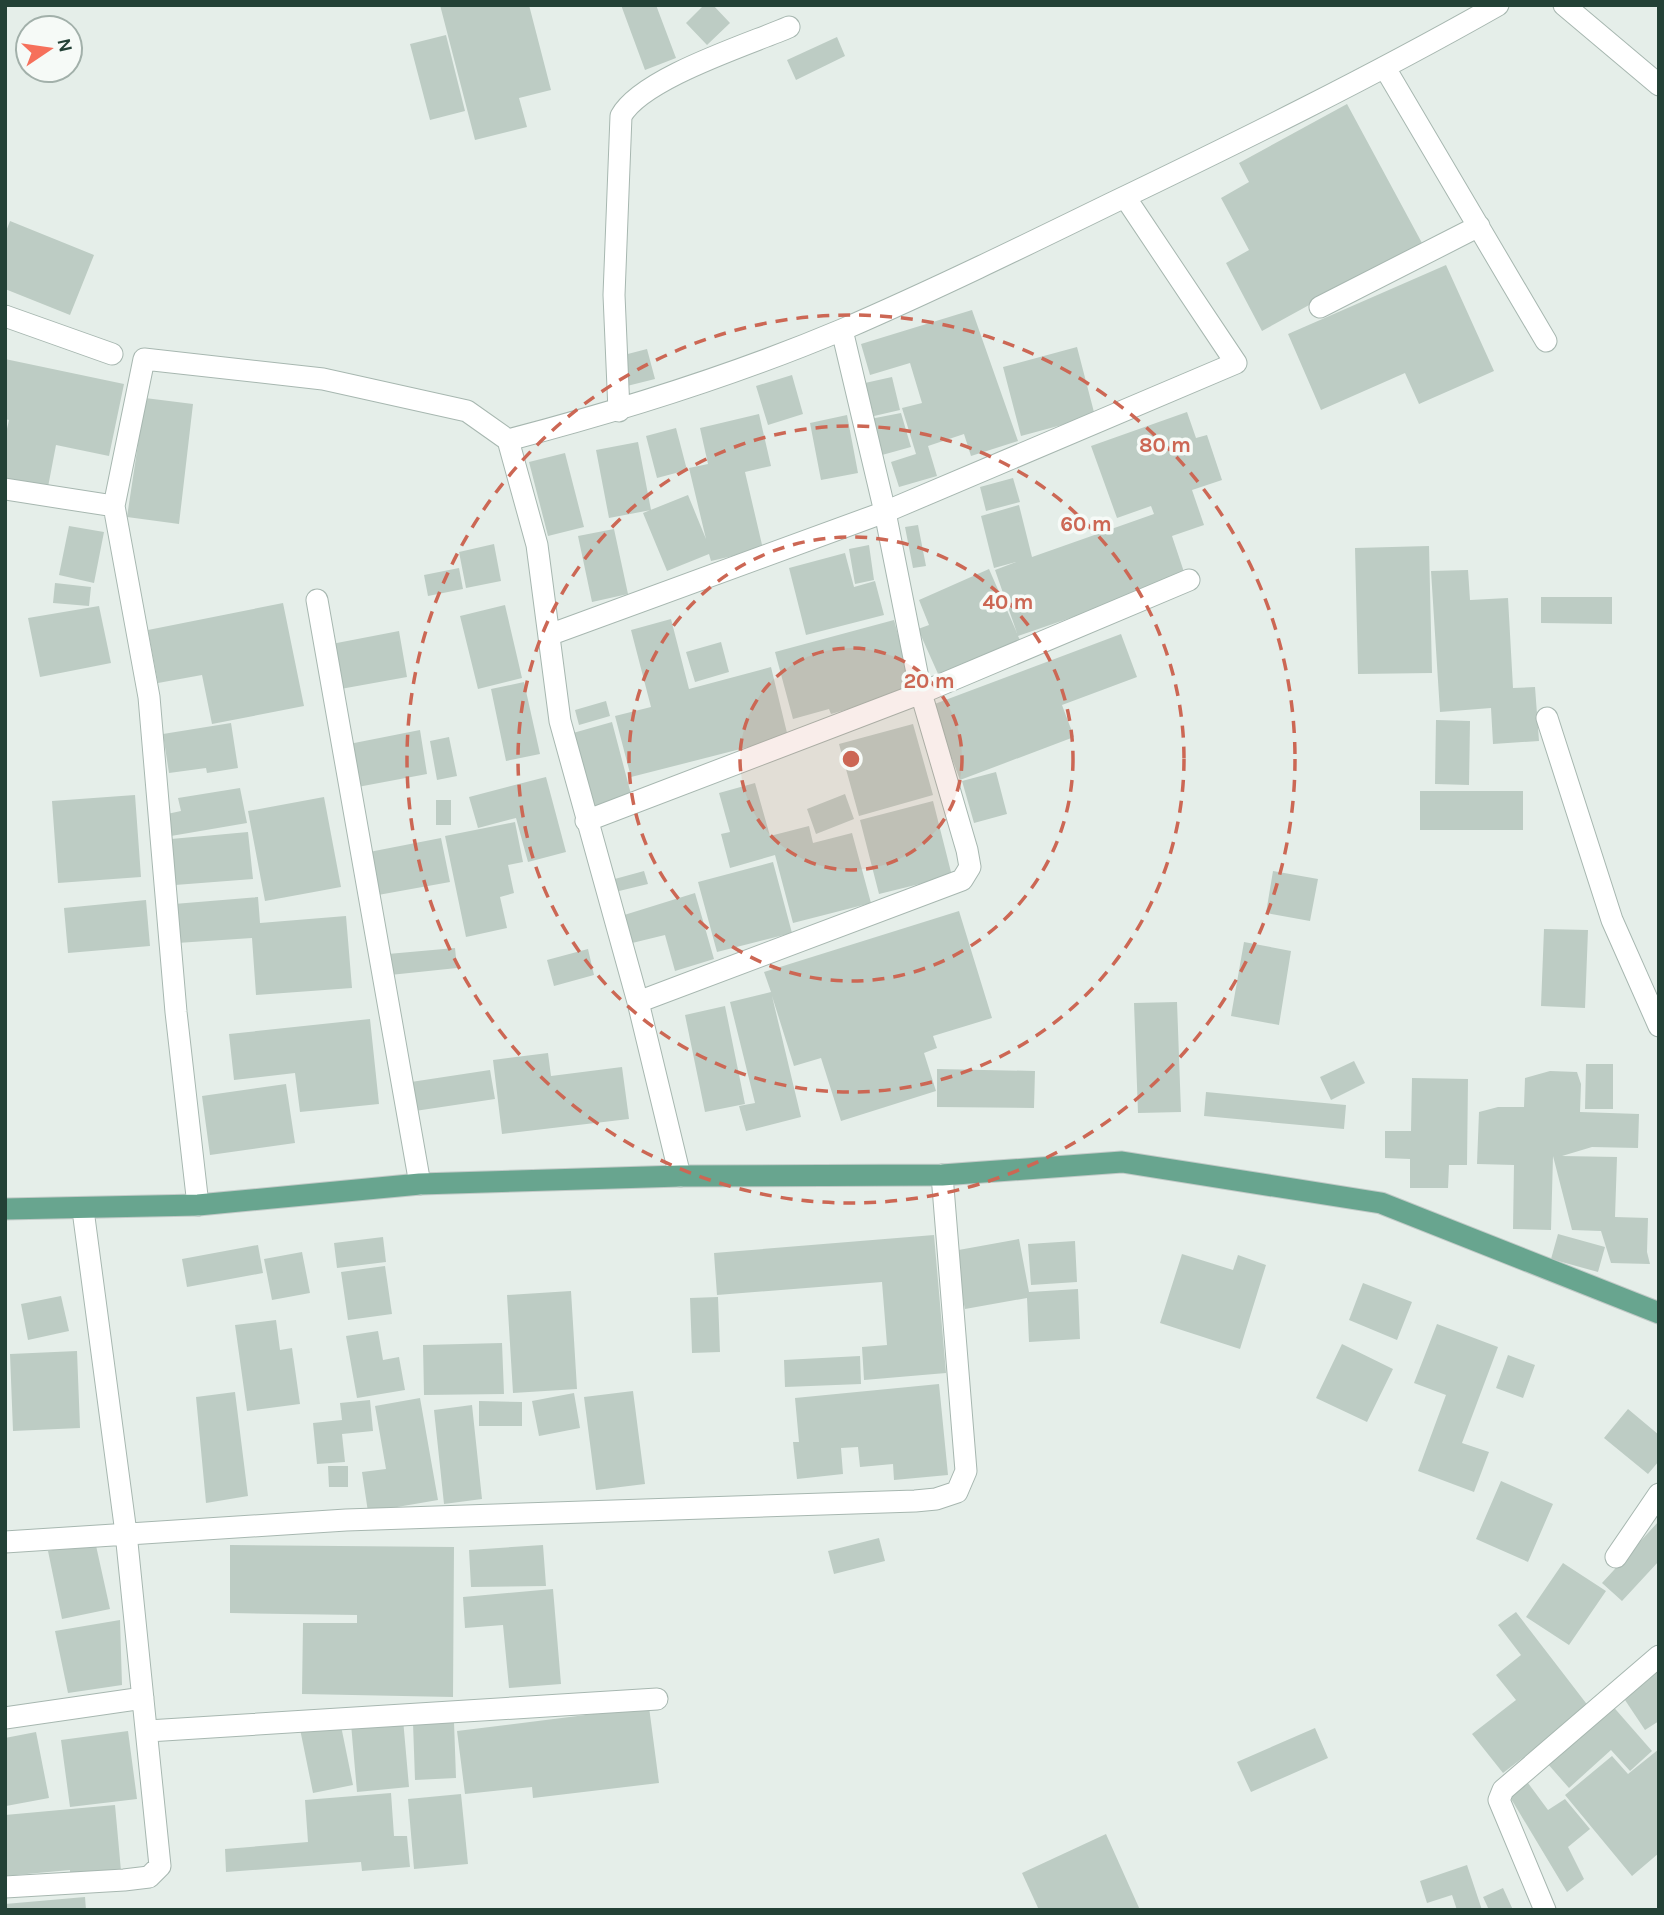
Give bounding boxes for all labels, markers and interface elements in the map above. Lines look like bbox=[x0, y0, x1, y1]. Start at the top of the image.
north arrow bbox=[14, 14, 84, 84]
text: N bbox=[52, 36, 77, 55]
text: 80 m bbox=[1139, 433, 1191, 457]
text: 60 m bbox=[1060, 512, 1112, 536]
text: 40 m bbox=[982, 590, 1034, 614]
text: 20 m bbox=[903, 669, 955, 693]
centre of rings bbox=[839, 747, 863, 771]

